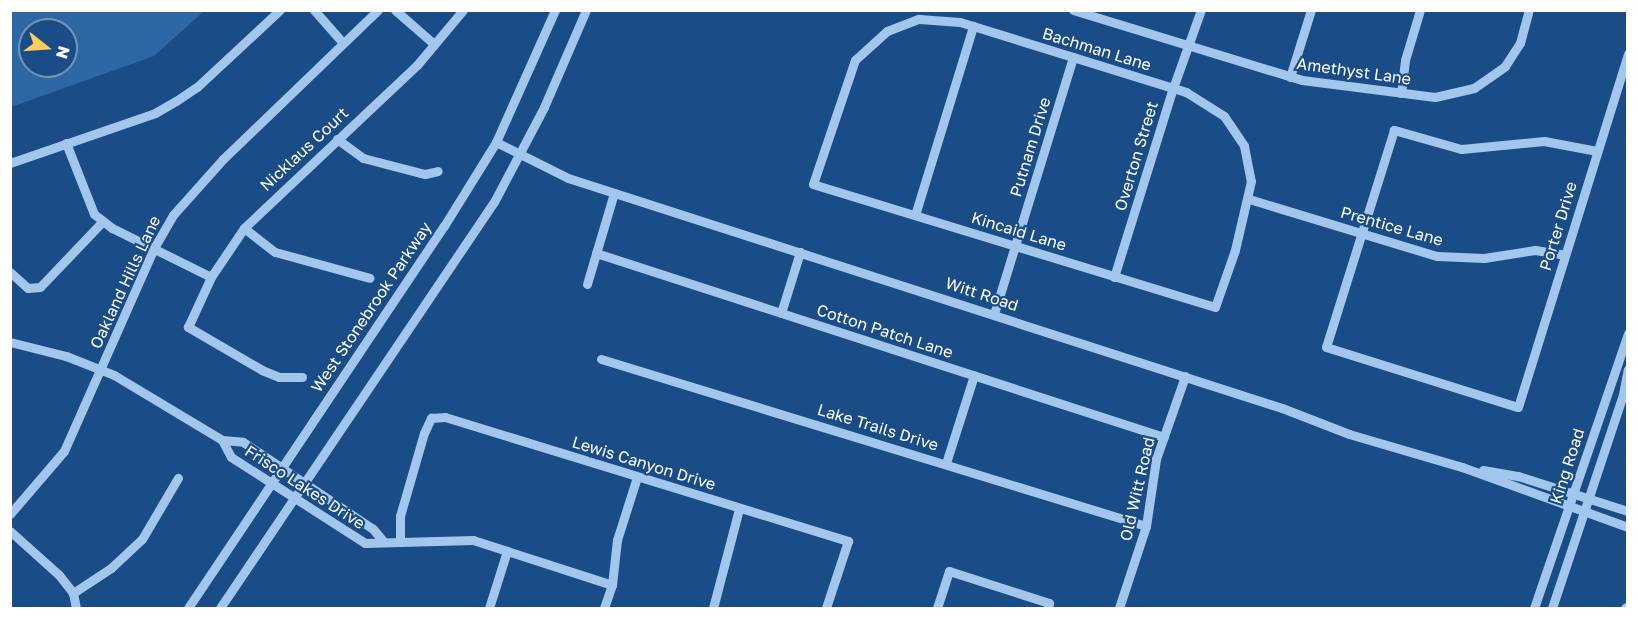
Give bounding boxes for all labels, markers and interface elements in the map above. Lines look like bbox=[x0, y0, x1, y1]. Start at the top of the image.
north arrow bbox=[18, 18, 78, 78]
street label: Bachman Lane bbox=[1040, 23, 1154, 75]
text: N bbox=[52, 44, 75, 61]
street label: Amethyst Lane bbox=[1296, 53, 1412, 89]
street label: Putnam Drive bbox=[1006, 95, 1054, 199]
street label: Overton Street bbox=[1110, 99, 1162, 213]
street label: Nicklaus Court bbox=[256, 103, 352, 195]
street label: Porter Drive bbox=[1535, 179, 1581, 273]
street label: Prentice Lane bbox=[1339, 202, 1445, 250]
street label: Kincaid Lane bbox=[969, 207, 1069, 255]
street label: Oakland Hills Lane bbox=[86, 213, 164, 351]
street label: West Stonebrook Parkway bbox=[307, 218, 435, 396]
street label: Witt Road bbox=[943, 273, 1021, 315]
street label: Cotton Patch Lane bbox=[814, 300, 956, 362]
street label: Lake Trails Drive bbox=[815, 399, 941, 455]
street label: King Road bbox=[1546, 426, 1588, 506]
street label: Lewis Canyon Drive bbox=[570, 432, 718, 494]
street label: Old Witt Road bbox=[1116, 435, 1158, 543]
street label: Frisco Lakes Drive bbox=[241, 441, 369, 533]

